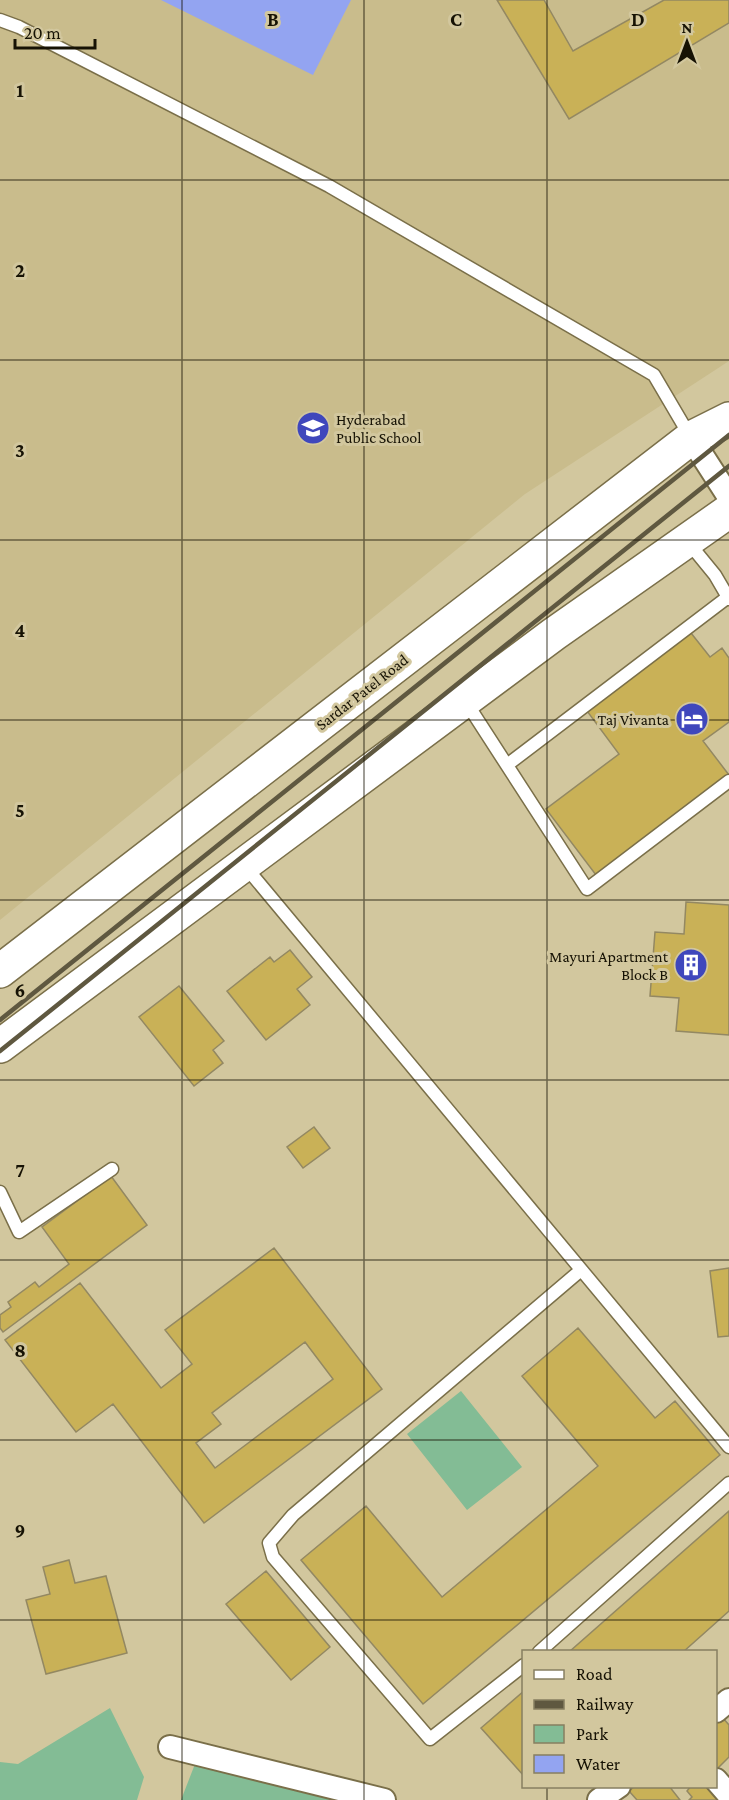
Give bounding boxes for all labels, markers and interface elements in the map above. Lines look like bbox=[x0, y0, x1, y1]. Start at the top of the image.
text: B bbox=[267, 8, 279, 30]
text: C bbox=[450, 8, 462, 30]
text: D bbox=[631, 8, 645, 30]
scale bar bbox=[15, 12, 94, 50]
north arrow bbox=[657, 12, 717, 72]
text: N bbox=[682, 19, 693, 36]
text: 20 m bbox=[24, 23, 61, 43]
text: 1 bbox=[16, 79, 24, 101]
text: 2 bbox=[15, 259, 25, 281]
school or university icon: Hyderabad Public School bbox=[295, 410, 331, 446]
place label: Hyderabad Public School bbox=[336, 411, 421, 446]
text: 3 bbox=[15, 439, 25, 461]
text: 4 bbox=[15, 619, 26, 641]
street label: Sardar Patel Road bbox=[313, 651, 412, 733]
hotel icon: Taj Vivanta bbox=[674, 701, 710, 737]
place label: Taj Vivanta bbox=[598, 711, 670, 729]
text: 5 bbox=[15, 799, 25, 821]
building icon: Mayuri Apartment Block B bbox=[673, 947, 709, 983]
place label: Mayuri Apartment Block B bbox=[549, 948, 669, 983]
text: 6 bbox=[15, 979, 25, 1001]
text: 7 bbox=[15, 1159, 25, 1181]
text: 8 bbox=[14, 1339, 26, 1361]
text: 9 bbox=[15, 1519, 25, 1541]
legend bbox=[522, 1650, 717, 1788]
text: Road bbox=[576, 1664, 613, 1684]
text: Railway bbox=[576, 1694, 634, 1714]
text: Park bbox=[576, 1724, 608, 1744]
text: Water bbox=[576, 1754, 621, 1774]

